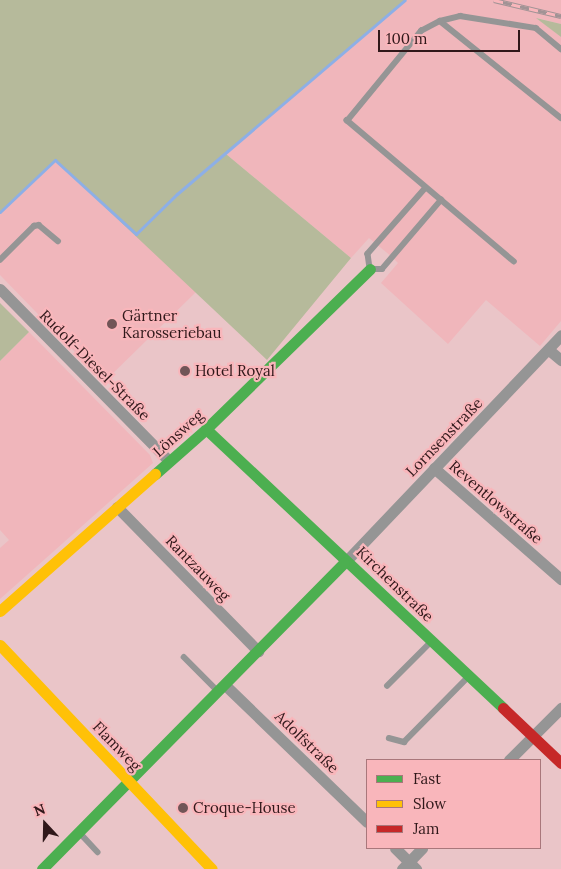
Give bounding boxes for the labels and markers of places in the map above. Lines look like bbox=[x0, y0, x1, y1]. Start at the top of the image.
place label: Gärtner Karosseriebau bbox=[122, 306, 221, 341]
marker: Gärtner Karosseriebau bbox=[106, 318, 118, 330]
place label: Hotel Royal bbox=[195, 362, 275, 380]
marker: Hotel Royal bbox=[179, 365, 191, 377]
place label: Croque-House bbox=[193, 799, 296, 817]
marker: Croque-House bbox=[177, 802, 189, 814]

